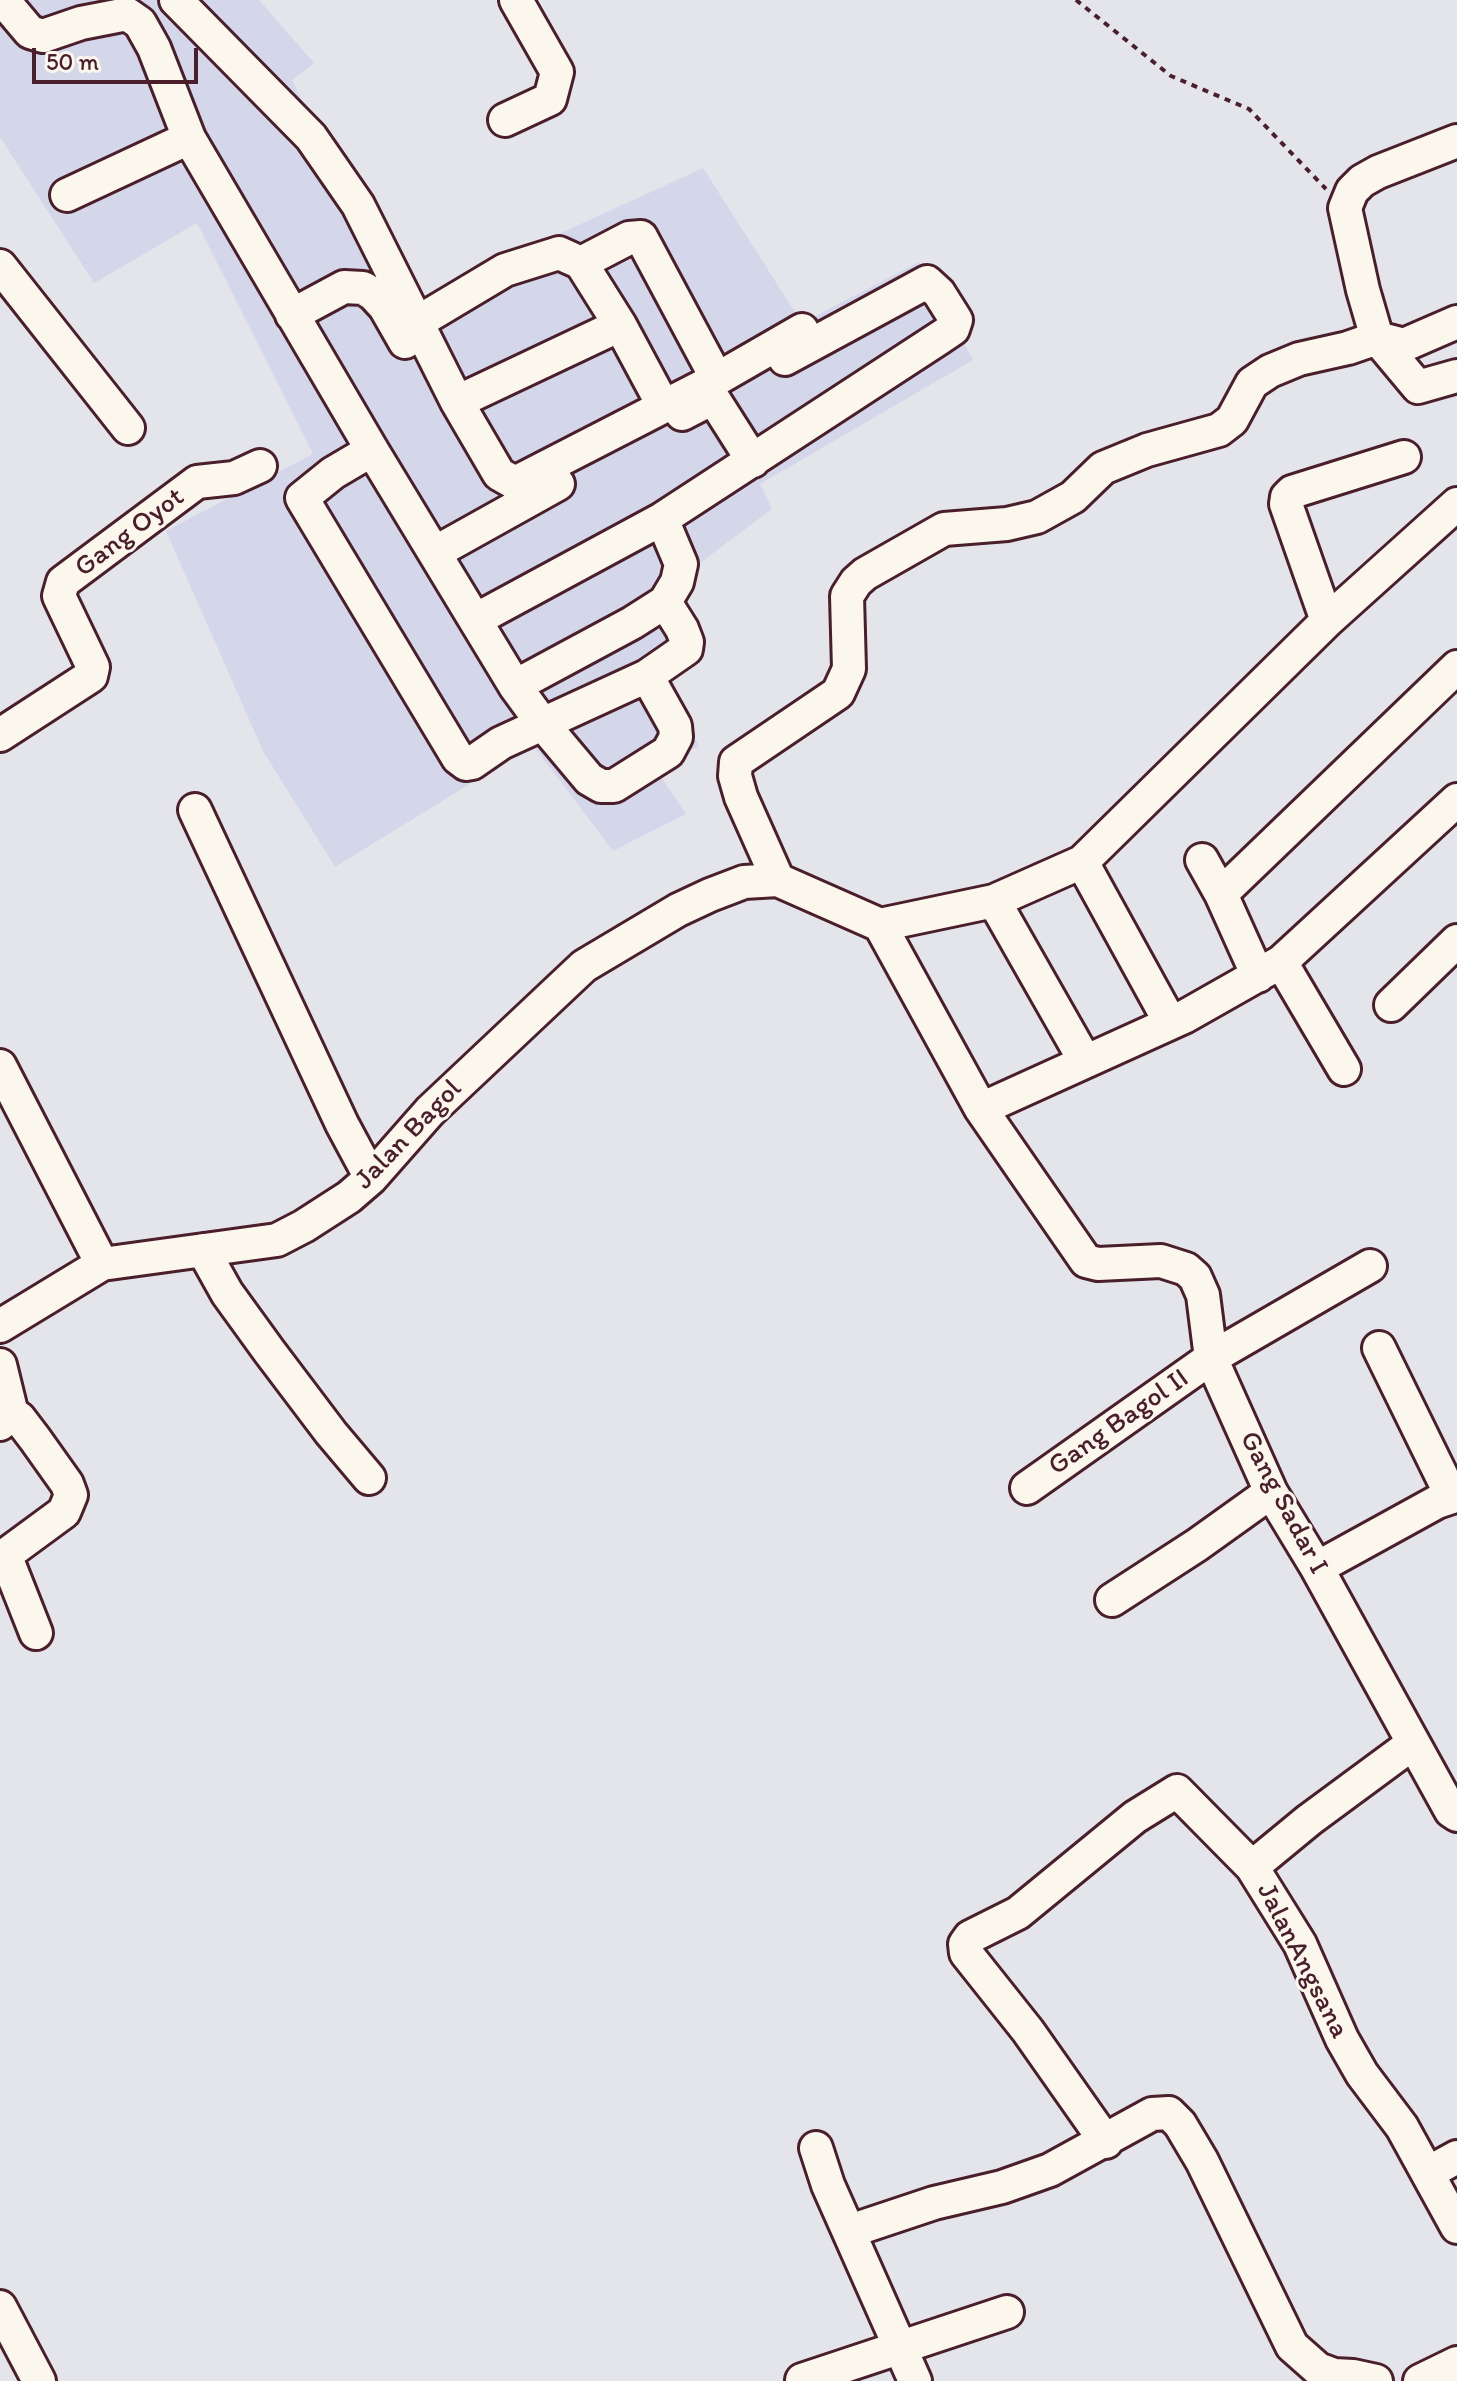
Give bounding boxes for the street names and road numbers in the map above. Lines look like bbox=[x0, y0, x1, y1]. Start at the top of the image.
street label: Gang Oyot bbox=[69, 481, 191, 585]
street label: Jalan Bagol bbox=[348, 1073, 470, 1197]
street label: Gang Bagol II bbox=[1042, 1362, 1196, 1484]
street label: Gang Sadar I bbox=[1231, 1426, 1335, 1580]
street label: JalanAngsana bbox=[1248, 1878, 1356, 2044]

